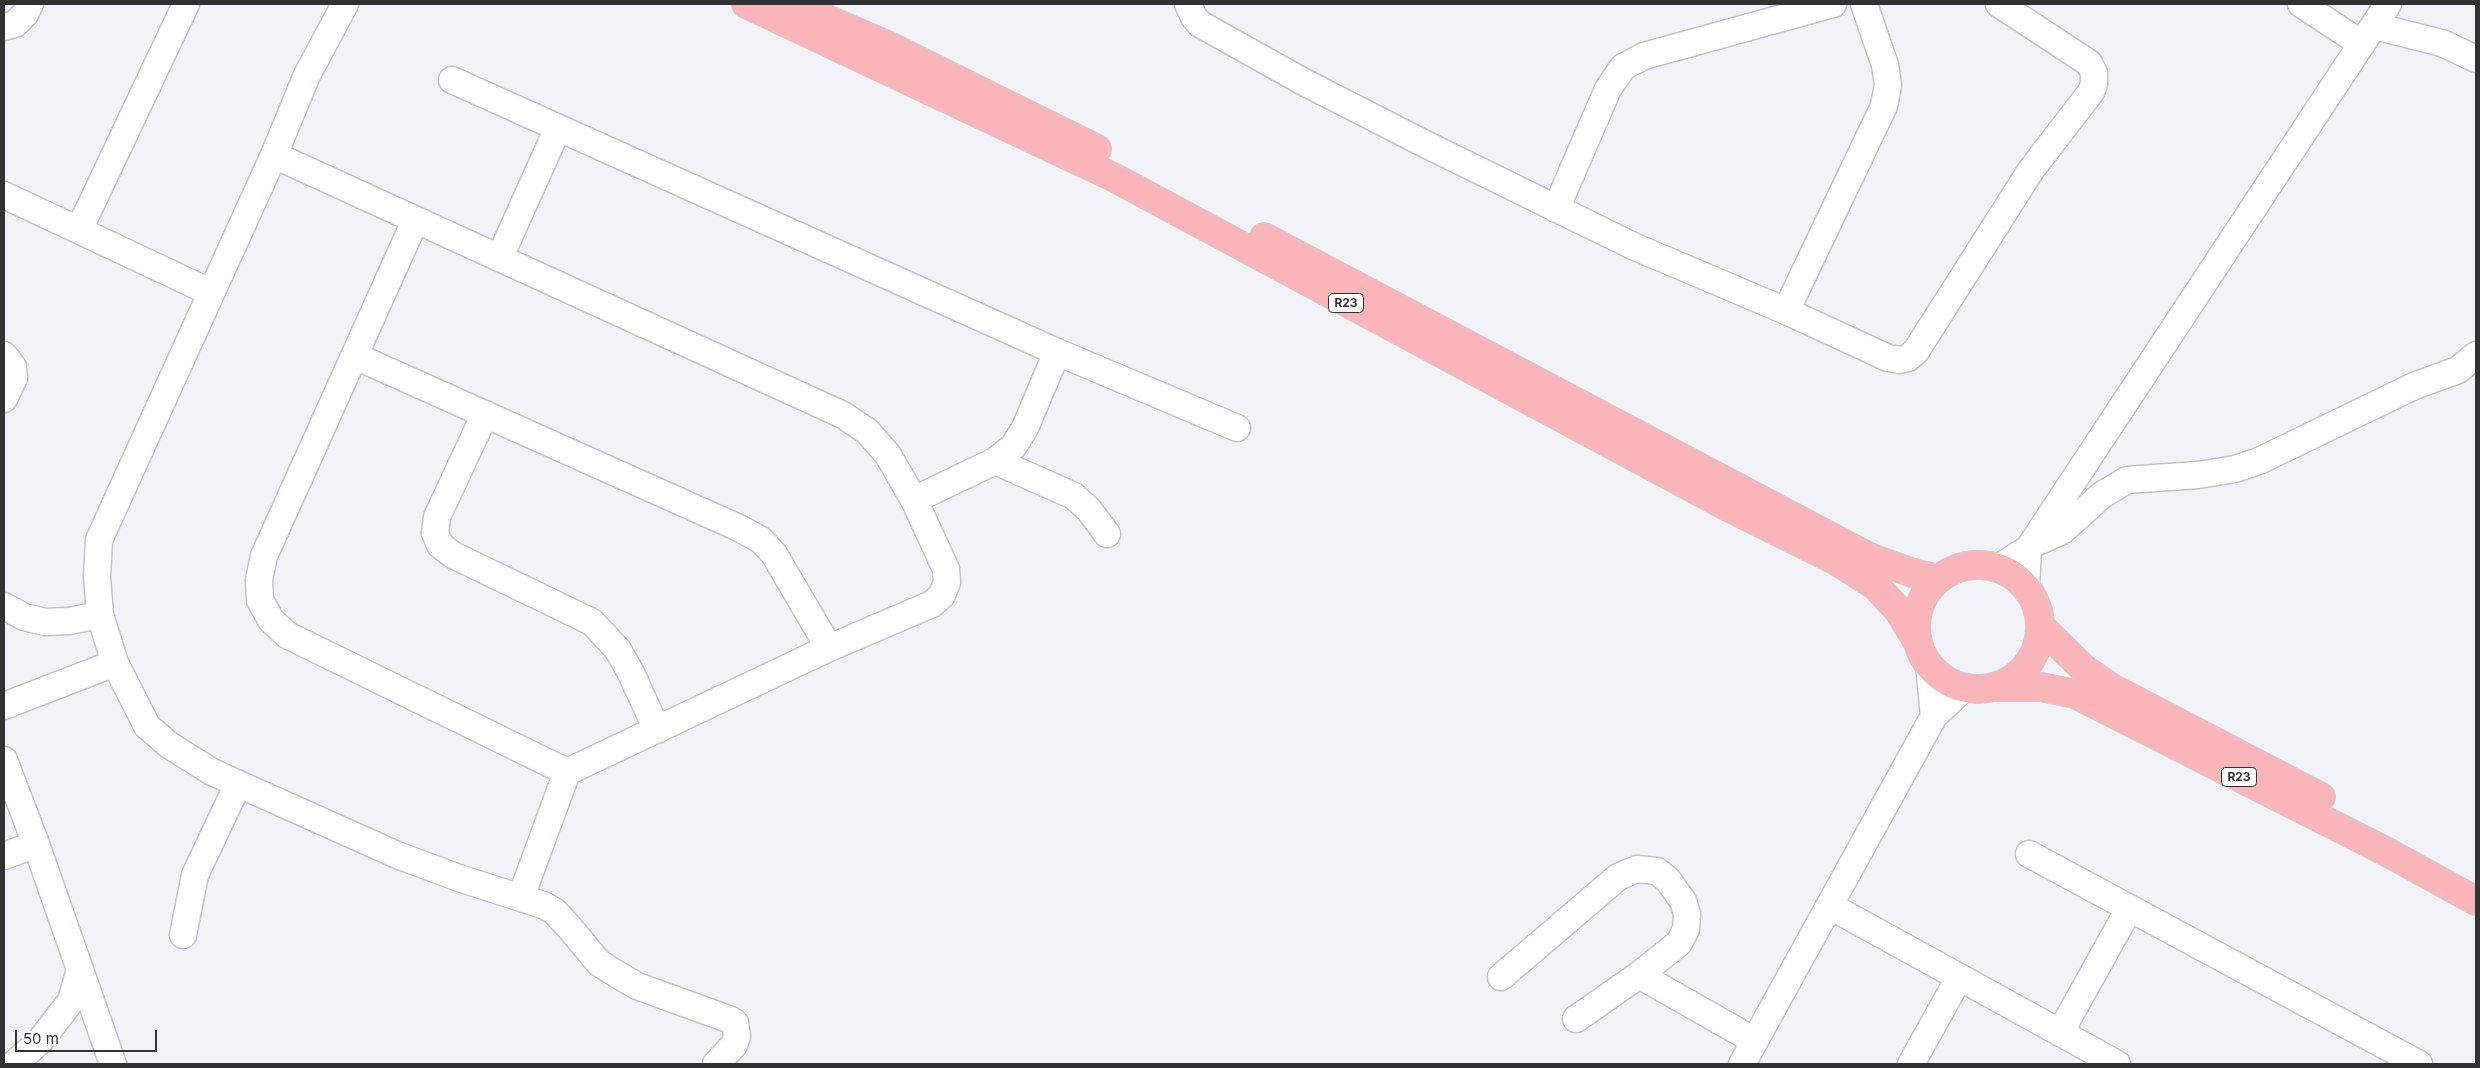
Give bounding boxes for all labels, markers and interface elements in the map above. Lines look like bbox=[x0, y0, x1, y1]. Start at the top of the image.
road number: R23 bbox=[1328, 294, 1364, 312]
road number: R23 bbox=[2222, 768, 2256, 786]
scale bar bbox=[18, 1020, 160, 1052]
text: 50 m bbox=[23, 1029, 59, 1048]

